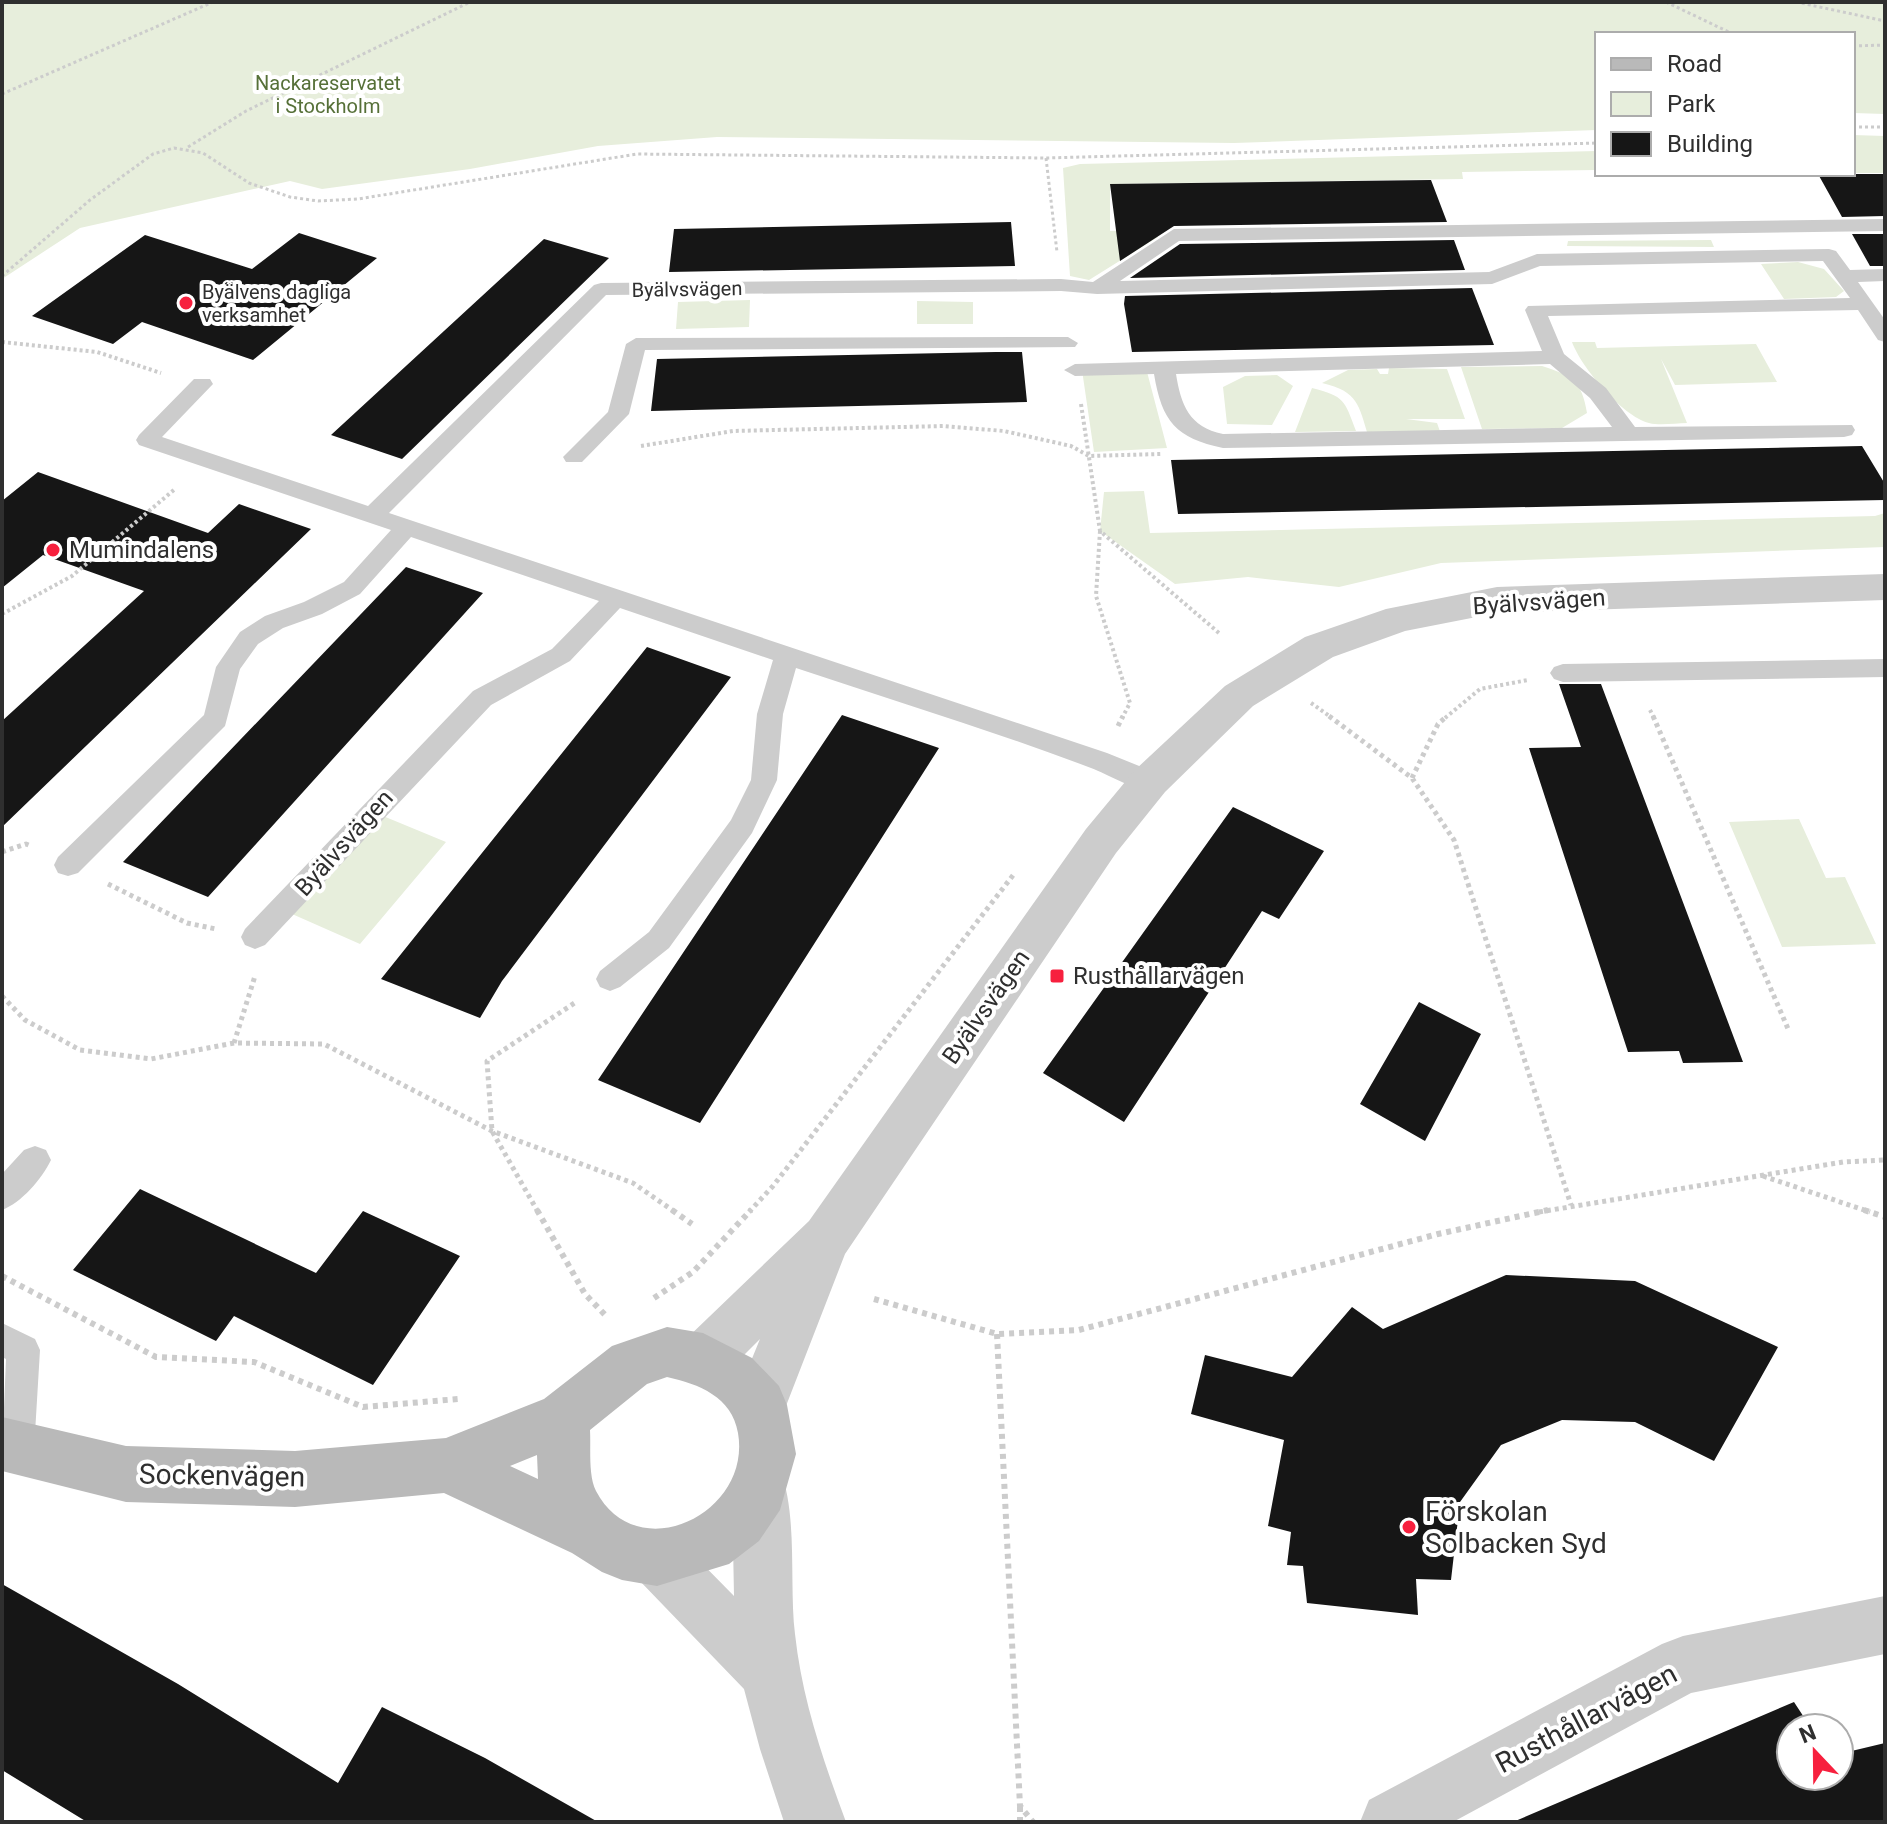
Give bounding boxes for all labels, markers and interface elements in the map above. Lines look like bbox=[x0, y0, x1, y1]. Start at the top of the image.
legend bbox=[1595, 32, 1855, 176]
text: Road bbox=[1667, 50, 1722, 78]
park label: Nackareservatet i Stockholm bbox=[255, 71, 401, 118]
text: Park bbox=[1667, 90, 1716, 118]
text: Building bbox=[1667, 130, 1753, 158]
street label: Byälvsvägen bbox=[631, 276, 743, 302]
place label: Byälvens dagliga verksamhet bbox=[202, 280, 351, 327]
marker: Byälvens dagliga verksamhet bbox=[177, 294, 195, 312]
place label: Mumindalens bbox=[69, 536, 214, 564]
marker: Mumindalens bbox=[44, 541, 62, 559]
street label: Byälvsvägen bbox=[1472, 583, 1606, 621]
street label: Byälvsvägen bbox=[289, 784, 399, 902]
street label: Byälvsvägen bbox=[936, 944, 1036, 1070]
place label: Rusthållarvägen bbox=[1073, 962, 1245, 990]
marker: Rusthållarvägen bbox=[1048, 967, 1066, 985]
street label: Sockenvägen bbox=[139, 1458, 305, 1493]
place label: Förskolan Solbacken Syd bbox=[1425, 1495, 1607, 1560]
marker: Förskolan Solbacken Syd bbox=[1400, 1518, 1418, 1536]
street label: Rusthållarvägen bbox=[1490, 1657, 1682, 1780]
north arrow bbox=[1775, 1712, 1855, 1792]
text: N bbox=[1796, 1719, 1820, 1748]

